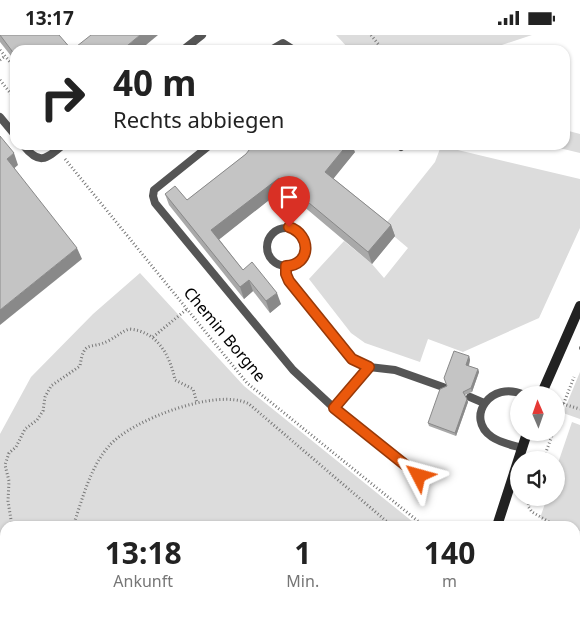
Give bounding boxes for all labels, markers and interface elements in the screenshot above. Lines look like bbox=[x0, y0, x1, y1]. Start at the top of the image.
text: 13:17 bbox=[25, 5, 74, 31]
text: 40 m bbox=[113, 59, 196, 106]
icon: right bbox=[30, 65, 95, 130]
text: Rechts abbiegen bbox=[113, 104, 284, 134]
pin bbox=[268, 176, 310, 227]
icon: arrive bbox=[275, 183, 303, 211]
street label: Chemin Borgne bbox=[179, 282, 271, 386]
north arrow bbox=[510, 386, 565, 441]
map controls bbox=[510, 386, 565, 506]
position arrow bbox=[392, 449, 444, 501]
button: sound bbox=[510, 451, 565, 506]
text: 13:18 bbox=[105, 532, 182, 573]
text: 1 bbox=[294, 532, 311, 573]
text: 140 bbox=[424, 532, 475, 573]
text: Ankunft bbox=[113, 570, 173, 592]
text: Min. bbox=[286, 570, 319, 592]
text: m bbox=[442, 570, 457, 592]

